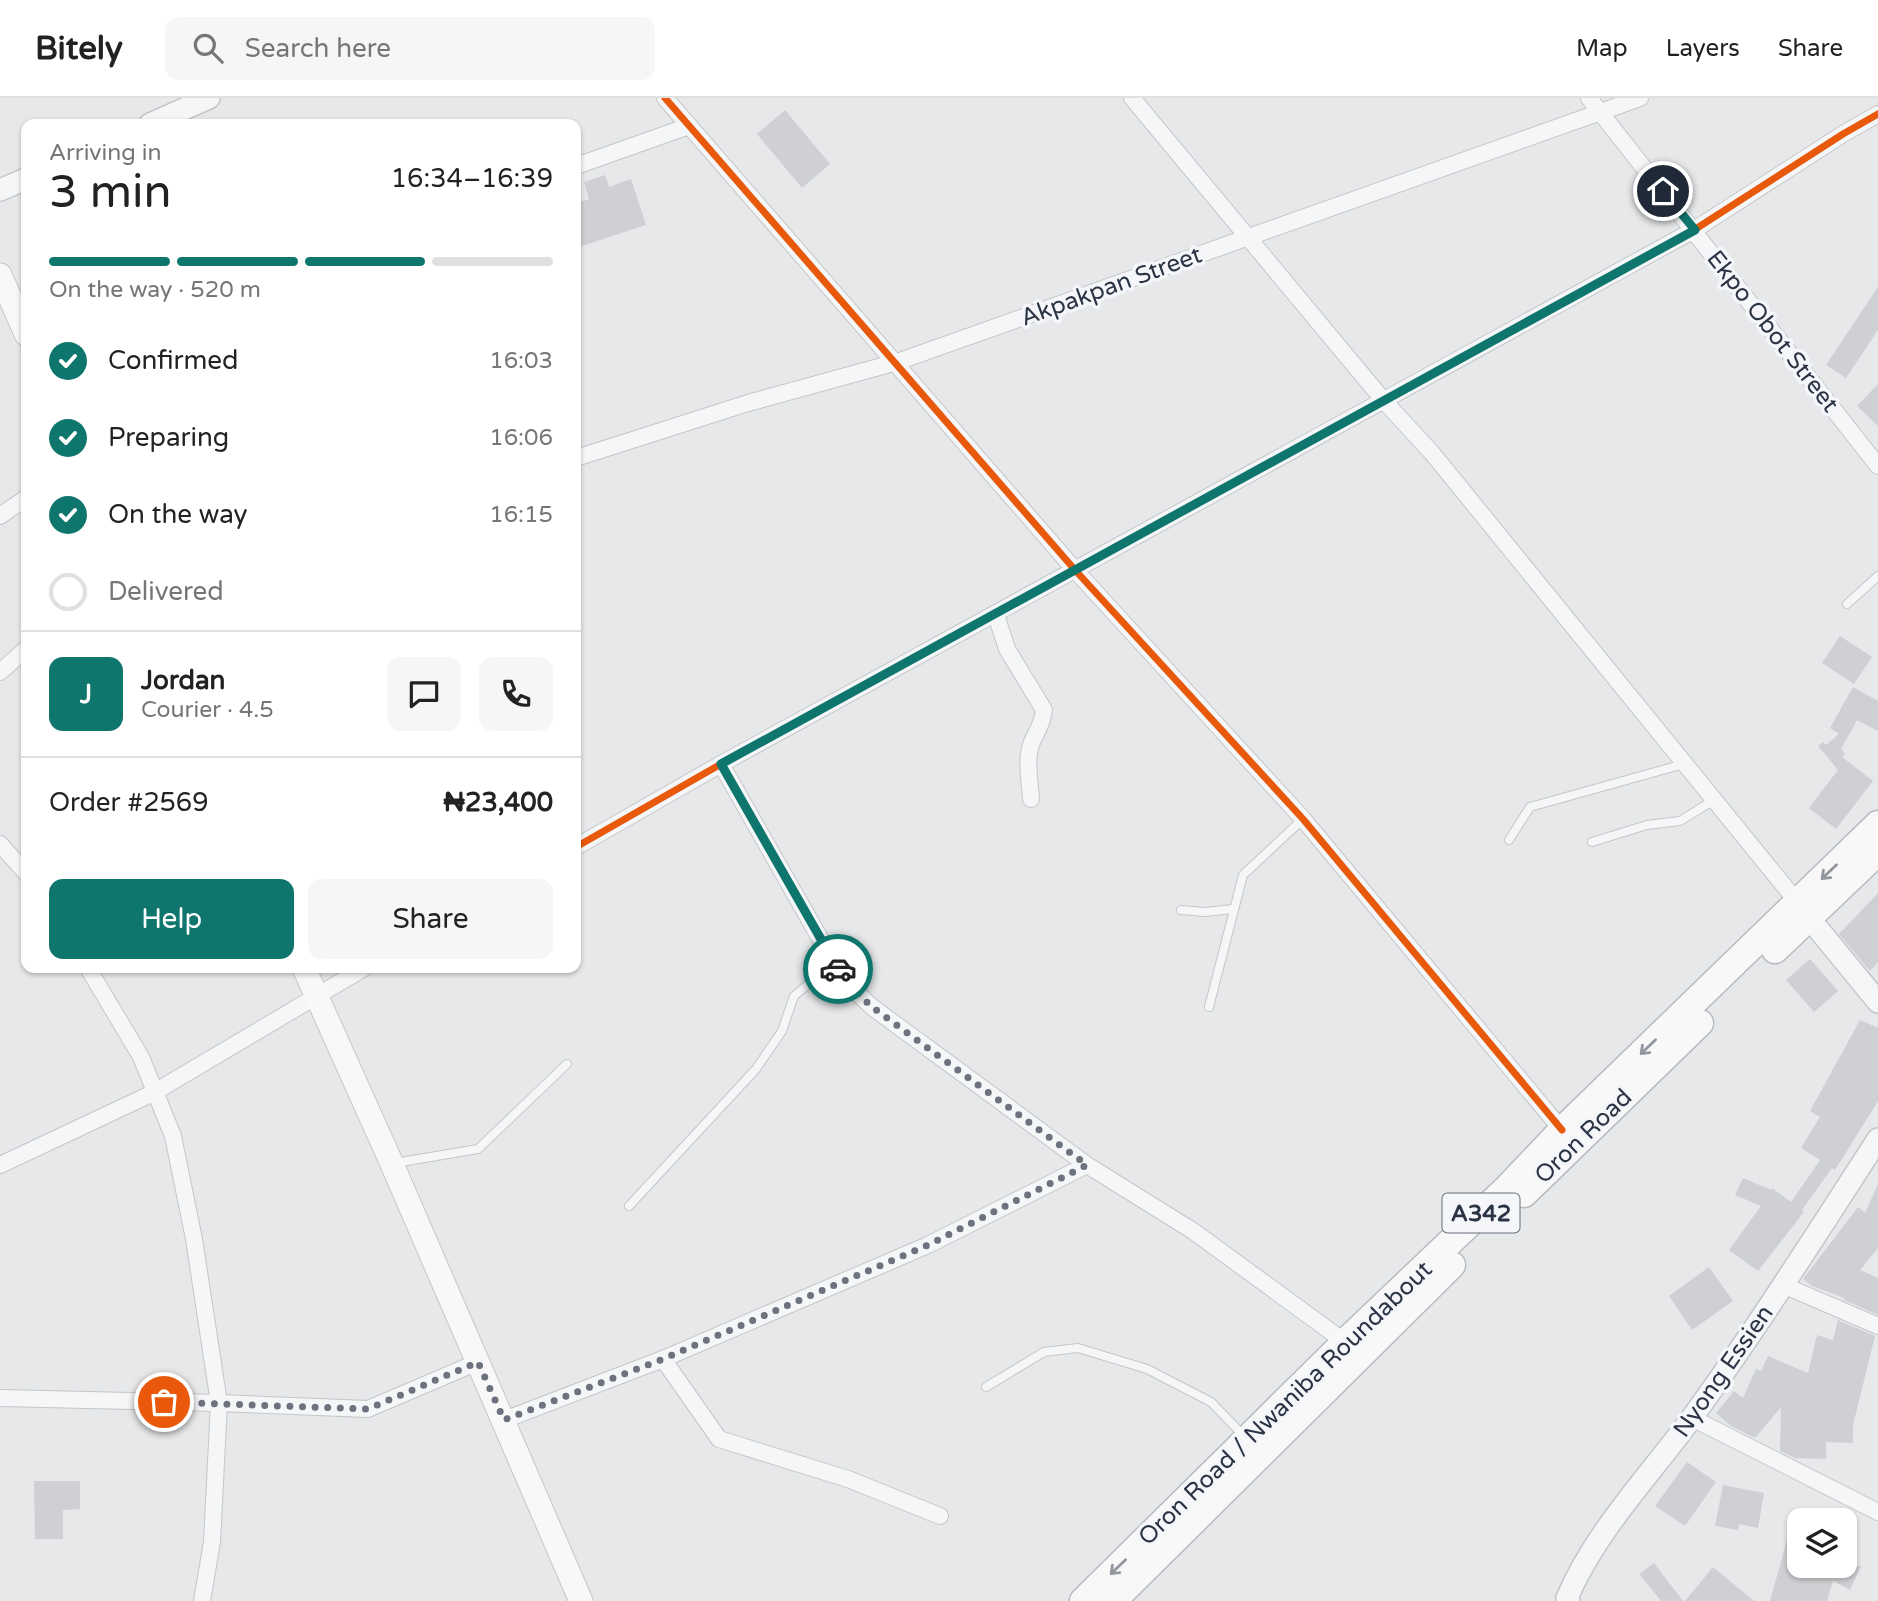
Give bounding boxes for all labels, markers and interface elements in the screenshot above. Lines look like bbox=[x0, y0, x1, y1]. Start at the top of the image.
search box bbox=[165, 17, 655, 80]
text: Bitely bbox=[35, 29, 123, 68]
icon: search bbox=[189, 29, 227, 67]
text: Search here bbox=[245, 33, 391, 64]
text: Map bbox=[1576, 34, 1628, 63]
text: Layers bbox=[1666, 34, 1740, 63]
text: Share bbox=[1778, 34, 1843, 63]
text: Arriving in bbox=[49, 139, 162, 167]
pin bbox=[1633, 161, 1693, 221]
text: 16:34–16:39 bbox=[391, 163, 553, 194]
text: 3 min bbox=[49, 165, 172, 220]
icon: home bbox=[1644, 172, 1682, 210]
street label: Akpakpan Street bbox=[1017, 240, 1206, 333]
street label: Ekpo Obot Street bbox=[1700, 245, 1845, 418]
text: On the way · 520 m bbox=[49, 276, 261, 304]
icon: check bbox=[49, 342, 87, 380]
text: Confirmed bbox=[108, 345, 238, 376]
text: 16:03 bbox=[489, 347, 553, 375]
icon: check bbox=[49, 419, 87, 457]
text: Preparing bbox=[108, 422, 229, 453]
text: 16:06 bbox=[489, 424, 553, 452]
icon: check bbox=[49, 496, 87, 534]
text: On the way bbox=[108, 499, 248, 530]
text: 16:15 bbox=[489, 501, 553, 529]
text: Delivered bbox=[108, 576, 224, 607]
button: chat bbox=[387, 657, 461, 731]
button: phone bbox=[479, 657, 553, 731]
text: Jordan bbox=[141, 665, 225, 696]
text: J bbox=[80, 679, 92, 710]
text: Courier · 4.5 bbox=[141, 696, 274, 724]
text: Order #2569 bbox=[49, 787, 209, 818]
text: ₦23,400 bbox=[443, 787, 553, 818]
one-way arrow bbox=[1821, 864, 1838, 881]
button: Help bbox=[49, 879, 294, 959]
button: Share bbox=[308, 879, 553, 959]
courier bbox=[803, 934, 873, 1004]
icon: car bbox=[819, 950, 857, 988]
one-way arrow bbox=[1640, 1038, 1657, 1055]
street label: Oron Road bbox=[1529, 1083, 1638, 1190]
road number: A342 bbox=[1442, 1194, 1520, 1232]
street label: Oron Road / Nwaniba Roundabout bbox=[1133, 1255, 1438, 1552]
street label: Nyong Essien bbox=[1667, 1300, 1780, 1443]
pin bbox=[134, 1372, 194, 1432]
icon: bag bbox=[145, 1383, 183, 1421]
map controls bbox=[1787, 1508, 1857, 1578]
button: layers bbox=[1787, 1508, 1857, 1578]
one-way arrow bbox=[1110, 1558, 1127, 1575]

